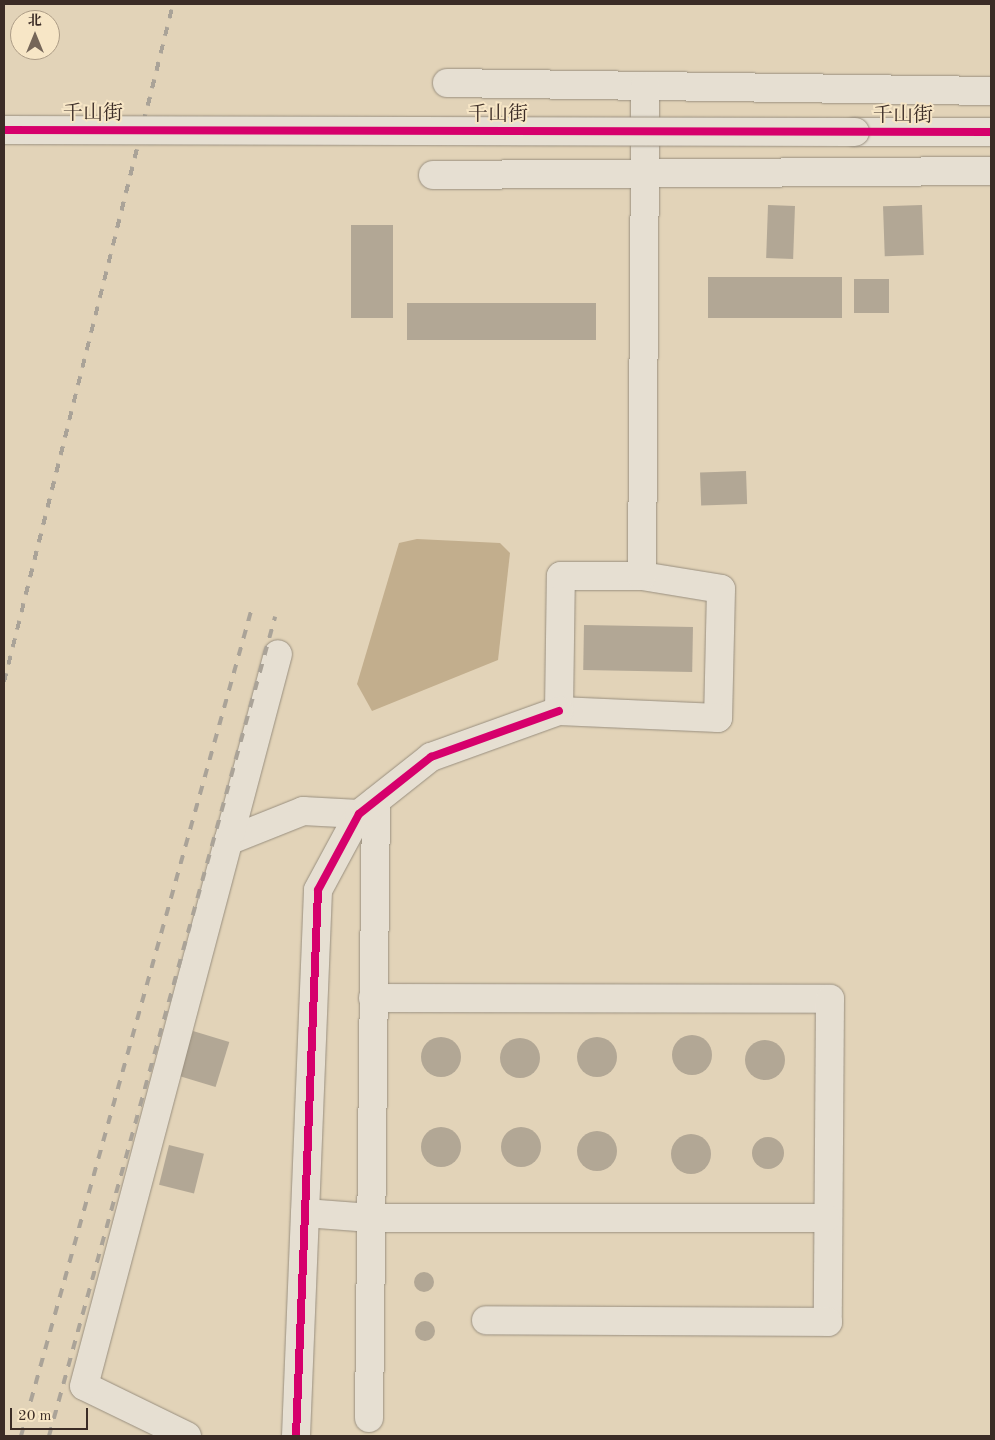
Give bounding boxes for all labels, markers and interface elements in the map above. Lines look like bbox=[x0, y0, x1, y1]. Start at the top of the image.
north arrow bbox=[10, 10, 60, 60]
text: 北 bbox=[28, 14, 42, 28]
street label: 千山街 bbox=[63, 102, 123, 126]
street label: 千山街 bbox=[468, 103, 528, 127]
street label: 千山街 bbox=[873, 104, 933, 128]
scale bar bbox=[12, 1398, 90, 1430]
text: 20 m bbox=[18, 1409, 52, 1424]

